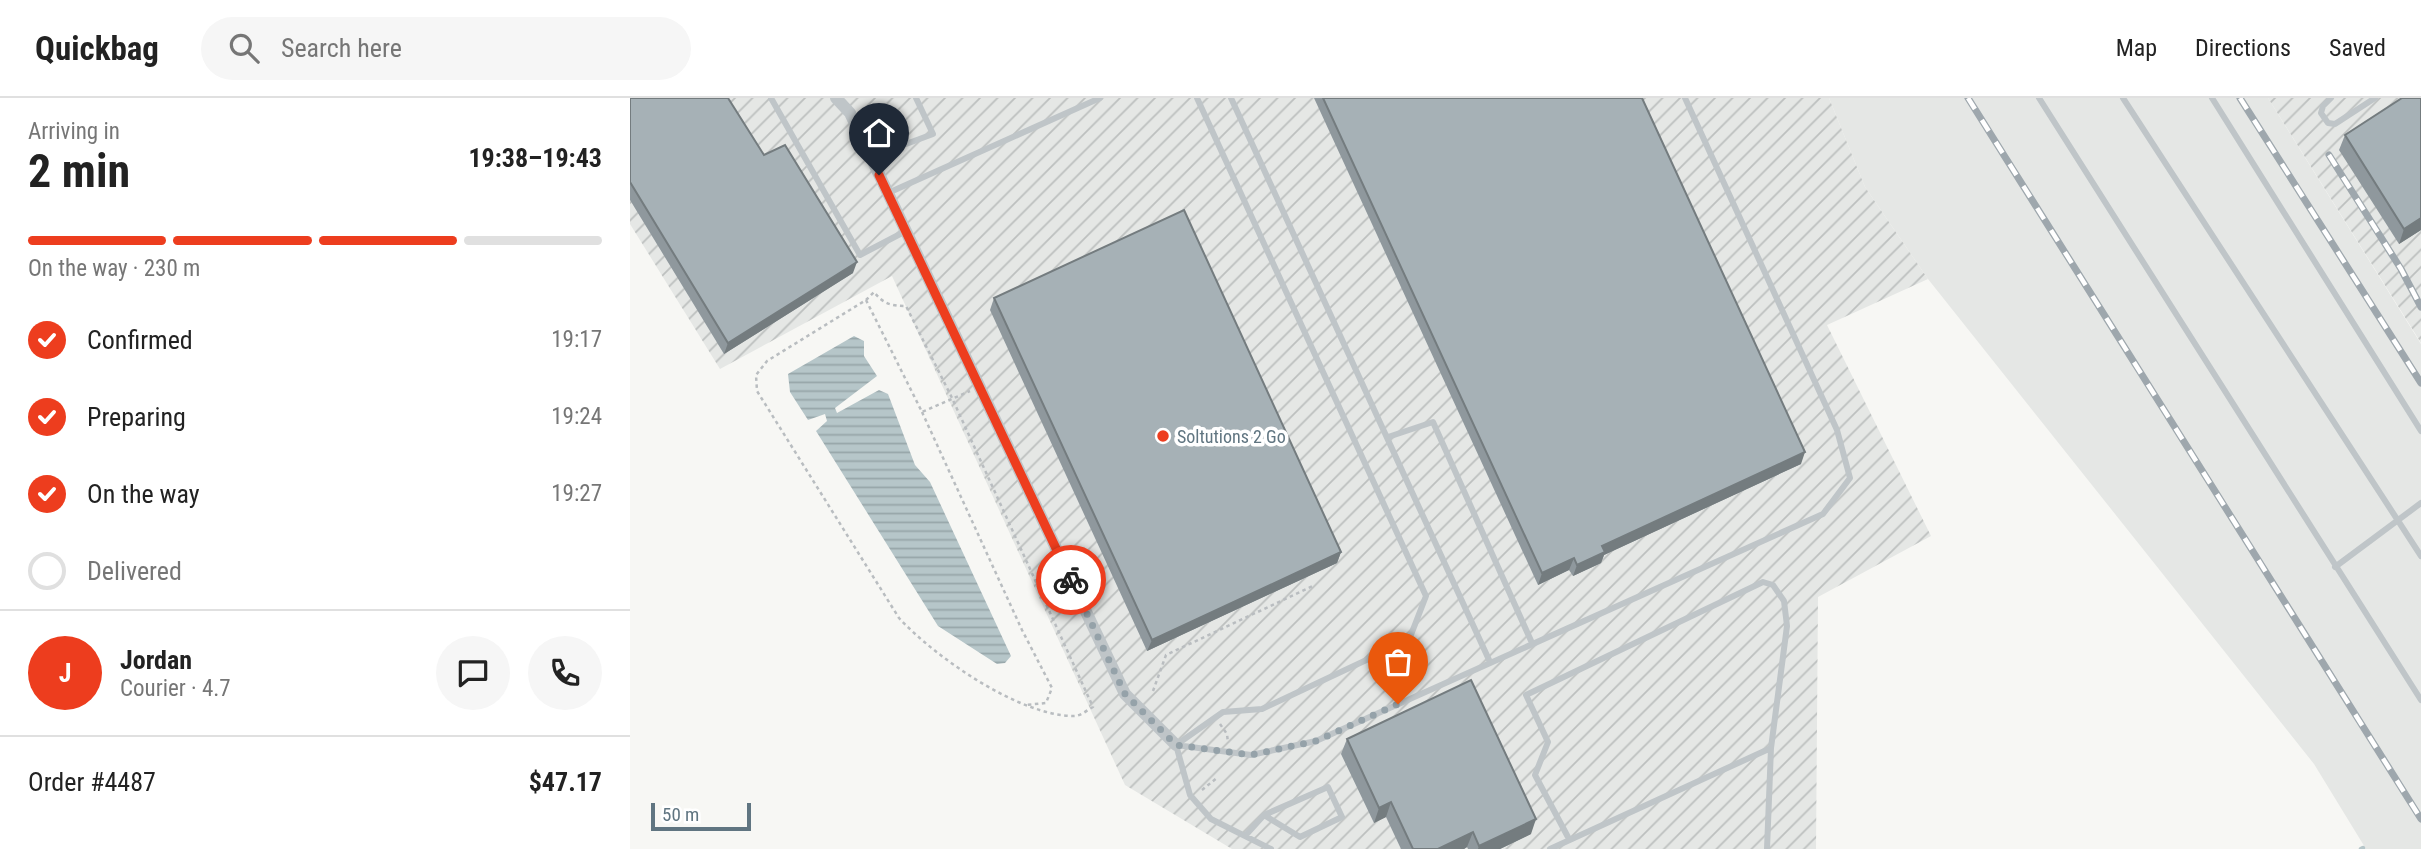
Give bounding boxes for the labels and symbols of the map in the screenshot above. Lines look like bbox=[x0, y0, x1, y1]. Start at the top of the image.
pin bbox=[849, 103, 909, 175]
place label: Soltutions 2 Go bbox=[1177, 426, 1286, 447]
marker: Soltutions 2 Go bbox=[1155, 428, 1171, 444]
courier bbox=[1036, 545, 1106, 615]
pin bbox=[1368, 632, 1428, 704]
scale bar bbox=[651, 800, 751, 832]

